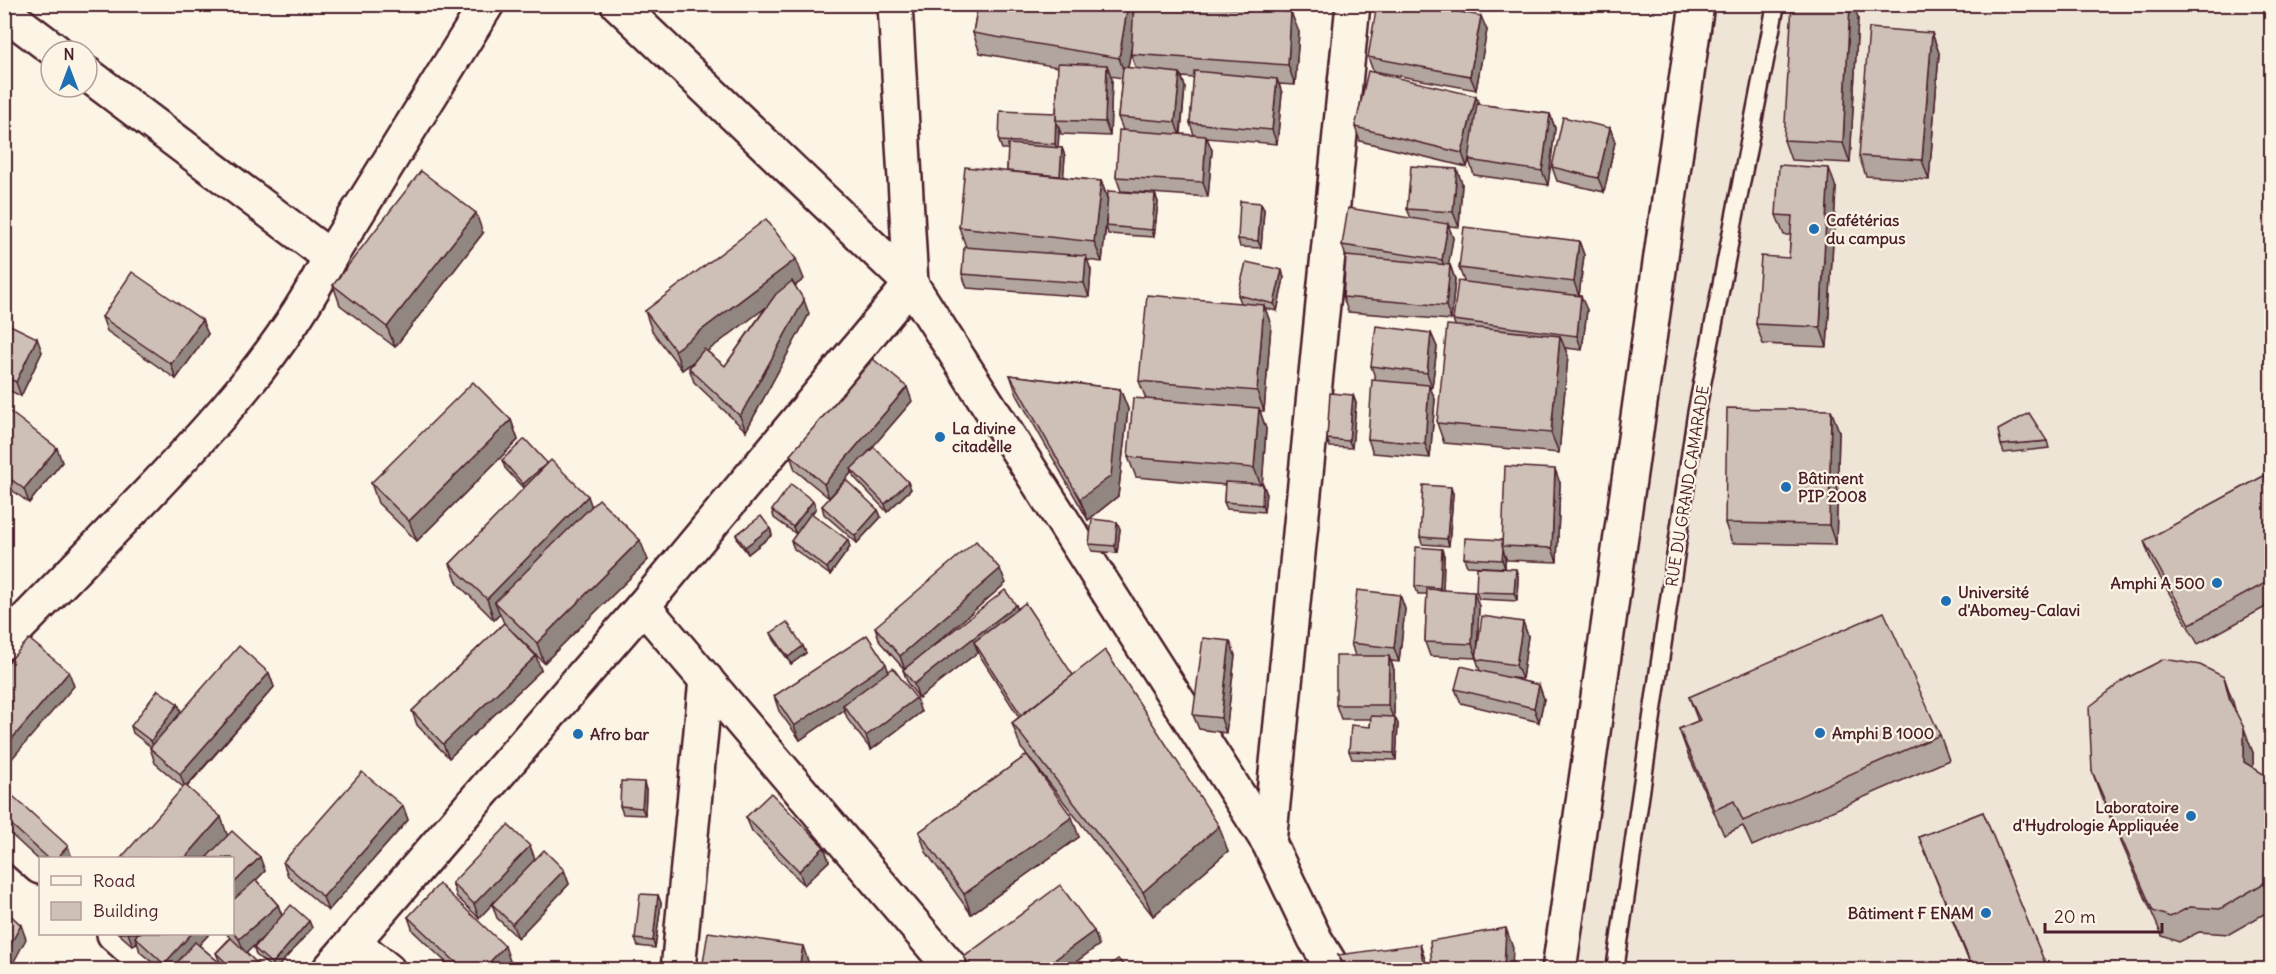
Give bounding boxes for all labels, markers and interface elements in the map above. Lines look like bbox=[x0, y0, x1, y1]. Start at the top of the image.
north arrow bbox=[39, 39, 99, 99]
text: N bbox=[63, 44, 75, 64]
place label: Cafétérias du campus bbox=[1826, 210, 1906, 249]
marker: Cafétérias du campus bbox=[1807, 222, 1821, 236]
street label: RUE DU GRAND CAMARADE bbox=[1661, 384, 1713, 588]
place label: La divine citadelle bbox=[952, 418, 1016, 456]
marker: La divine citadelle bbox=[933, 430, 947, 444]
place label: Bâtiment PIP 2008 bbox=[1798, 468, 1867, 506]
marker: Bâtiment PIP 2008 bbox=[1779, 480, 1793, 494]
place label: Amphi A 500 bbox=[2111, 573, 2205, 594]
marker: Amphi A 500 bbox=[2210, 576, 2224, 590]
place label: Université d'Abomey-Calavi bbox=[1958, 582, 2080, 621]
marker: Université d'Abomey-Calavi bbox=[1939, 594, 1953, 608]
place label: Amphi B 1000 bbox=[1832, 723, 1934, 744]
place label: Afro bar bbox=[590, 724, 650, 744]
marker: Amphi B 1000 bbox=[1813, 726, 1827, 740]
marker: Afro bar bbox=[571, 727, 585, 741]
place label: Laboratoire d'Hydrologie Appliquée bbox=[2013, 797, 2179, 836]
marker: Laboratoire d'Hydrologie Appliquée bbox=[2184, 809, 2198, 823]
legend bbox=[39, 857, 234, 935]
text: Road bbox=[93, 869, 136, 892]
scale bar bbox=[2045, 896, 2162, 934]
text: Building bbox=[93, 899, 158, 922]
place label: Bâtiment F ENAM bbox=[1848, 903, 1974, 923]
text: 20 m bbox=[2054, 905, 2096, 928]
marker: Bâtiment F ENAM bbox=[1979, 906, 1993, 920]

